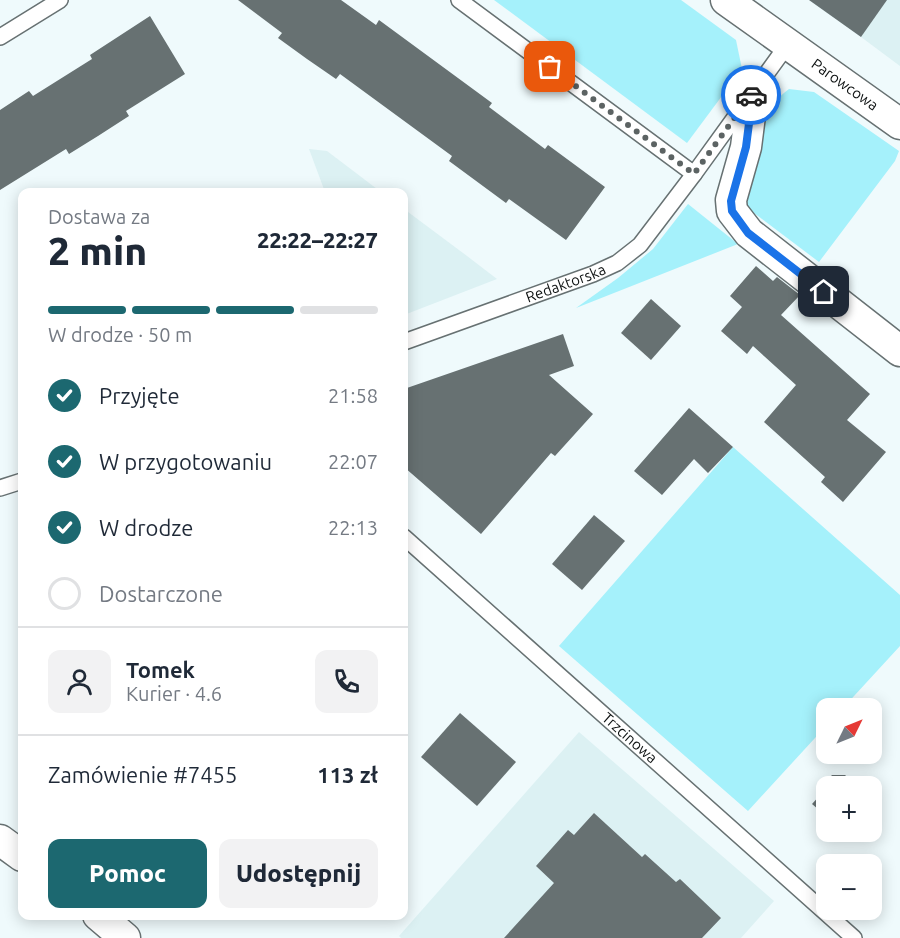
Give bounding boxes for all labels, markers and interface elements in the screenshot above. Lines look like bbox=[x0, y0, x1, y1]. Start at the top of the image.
pin bbox=[524, 41, 575, 92]
icon: bag bbox=[533, 50, 566, 83]
street label: Parowcowa bbox=[809, 55, 882, 114]
courier bbox=[721, 65, 781, 125]
icon: car bbox=[735, 79, 768, 112]
text: Dostawa za bbox=[48, 205, 150, 228]
text: 22:22–22:27 bbox=[257, 227, 378, 252]
text: 2 min bbox=[48, 229, 147, 272]
street label: Redaktorska bbox=[523, 260, 608, 305]
pin bbox=[798, 266, 849, 317]
icon: home bbox=[807, 275, 840, 308]
text: W drodze · 50 m bbox=[48, 323, 192, 346]
icon: check bbox=[48, 379, 81, 412]
text: Przyjęte bbox=[99, 383, 180, 408]
text: 21:58 bbox=[328, 384, 378, 407]
icon: check bbox=[48, 445, 81, 478]
text: W przygotowaniu bbox=[99, 449, 272, 474]
text: 22:07 bbox=[328, 450, 378, 473]
icon: check bbox=[48, 511, 81, 544]
text: W drodze bbox=[99, 515, 193, 540]
text: 22:13 bbox=[328, 516, 378, 539]
text: Dostarczone bbox=[99, 581, 223, 606]
button: person bbox=[48, 650, 111, 713]
button: phone bbox=[315, 650, 378, 713]
text: Tomek bbox=[126, 657, 195, 682]
text: Kurier · 4.6 bbox=[126, 682, 222, 705]
north arrow bbox=[816, 698, 882, 764]
map controls bbox=[816, 698, 882, 920]
street label: Trzcinowa bbox=[599, 709, 661, 766]
text: Zamówienie #7455 bbox=[48, 762, 237, 787]
text: 113 zł bbox=[317, 762, 378, 787]
button: + bbox=[816, 776, 882, 842]
button: Pomoc bbox=[48, 839, 207, 908]
button: Udostępnij bbox=[219, 839, 378, 908]
button: − bbox=[816, 854, 882, 920]

